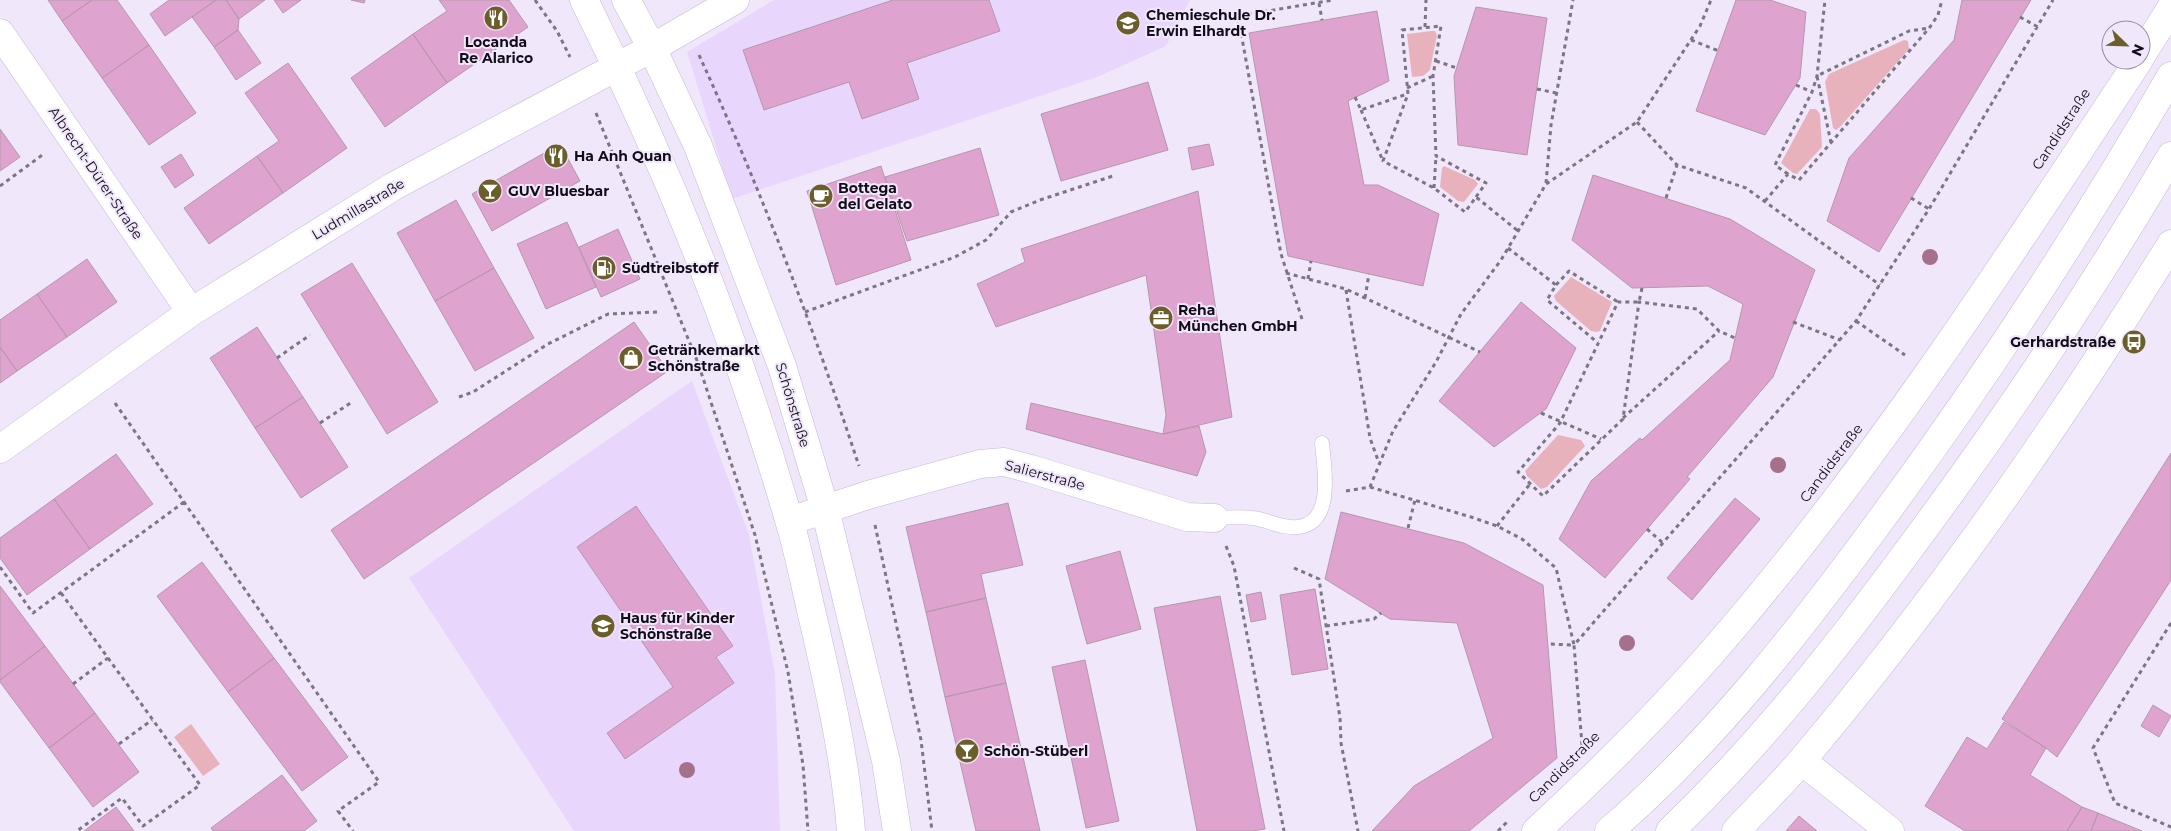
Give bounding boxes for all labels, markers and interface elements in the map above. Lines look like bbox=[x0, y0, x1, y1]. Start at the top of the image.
restaurant icon: Locanda Re Alarico bbox=[483, 5, 509, 31]
place label: Chemieschule Dr. Erwin Elhardt bbox=[1146, 6, 1276, 40]
school or university icon: Chemieschule Dr. Erwin Elhardt bbox=[1115, 10, 1141, 36]
north arrow bbox=[2101, 20, 2151, 70]
place label: Locanda Re Alarico bbox=[459, 33, 533, 67]
text: N bbox=[2127, 41, 2148, 59]
street label: Candidstraße bbox=[2028, 85, 2094, 173]
street label: Albrecht-Dürer-Straße bbox=[45, 103, 147, 243]
restaurant icon: Ha Anh Quan bbox=[543, 143, 569, 169]
place label: Ha Anh Quan bbox=[574, 147, 672, 165]
street label: Ludmillastraße bbox=[308, 174, 408, 244]
bar icon: GUV Bluesbar bbox=[477, 178, 503, 204]
place label: Bottega del Gelato bbox=[838, 179, 912, 213]
place label: GUV Bluesbar bbox=[508, 182, 609, 200]
cafe icon: Bottega del Gelato bbox=[808, 183, 834, 209]
fuel station icon: Südtreibstoff bbox=[591, 255, 617, 281]
place label: Südtreibstoff bbox=[622, 259, 719, 277]
place label: Reha München GmbH bbox=[1178, 301, 1298, 335]
office icon: Reha München GmbH bbox=[1148, 305, 1174, 331]
bus stop icon: Gerhardstraße bbox=[2121, 329, 2147, 355]
place label: Gerhardstraße bbox=[2010, 333, 2116, 351]
place label: Getränkemarkt Schönstraße bbox=[648, 341, 760, 375]
shop icon: Getränkemarkt Schönstraße bbox=[618, 345, 644, 371]
street label: Schönstraße bbox=[772, 360, 814, 450]
street label: Candidstraße bbox=[1796, 420, 1866, 506]
street label: Salierstraße bbox=[1003, 456, 1087, 494]
place label: Haus für Kinder Schönstraße bbox=[620, 609, 735, 643]
school or university icon: Haus für Kinder Schönstraße bbox=[590, 613, 616, 639]
street label: Candidstraße bbox=[1524, 727, 1604, 807]
bar icon: Schön-Stüberl bbox=[954, 738, 980, 764]
place label: Schön-Stüberl bbox=[984, 742, 1088, 760]

